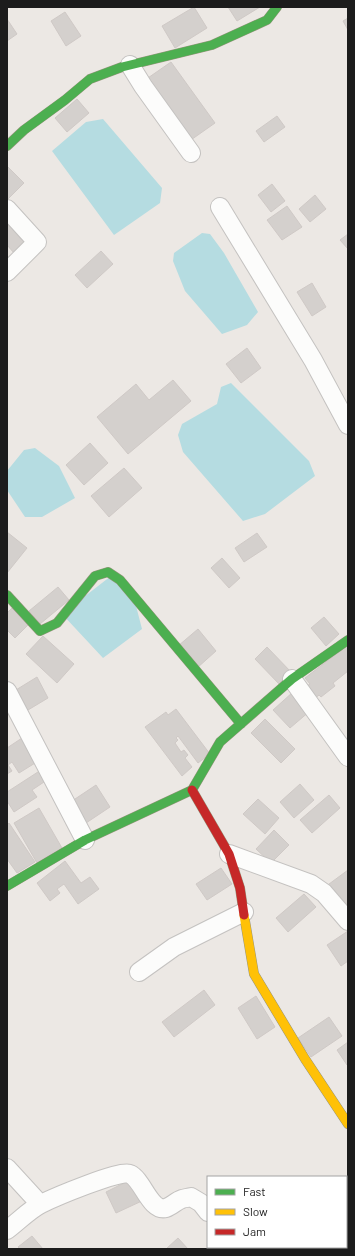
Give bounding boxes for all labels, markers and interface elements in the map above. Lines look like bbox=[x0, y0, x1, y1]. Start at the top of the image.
legend bbox=[207, 1176, 347, 1248]
text: Fast bbox=[243, 1184, 266, 1198]
text: Slow bbox=[243, 1204, 268, 1218]
text: Jam bbox=[243, 1224, 266, 1238]

